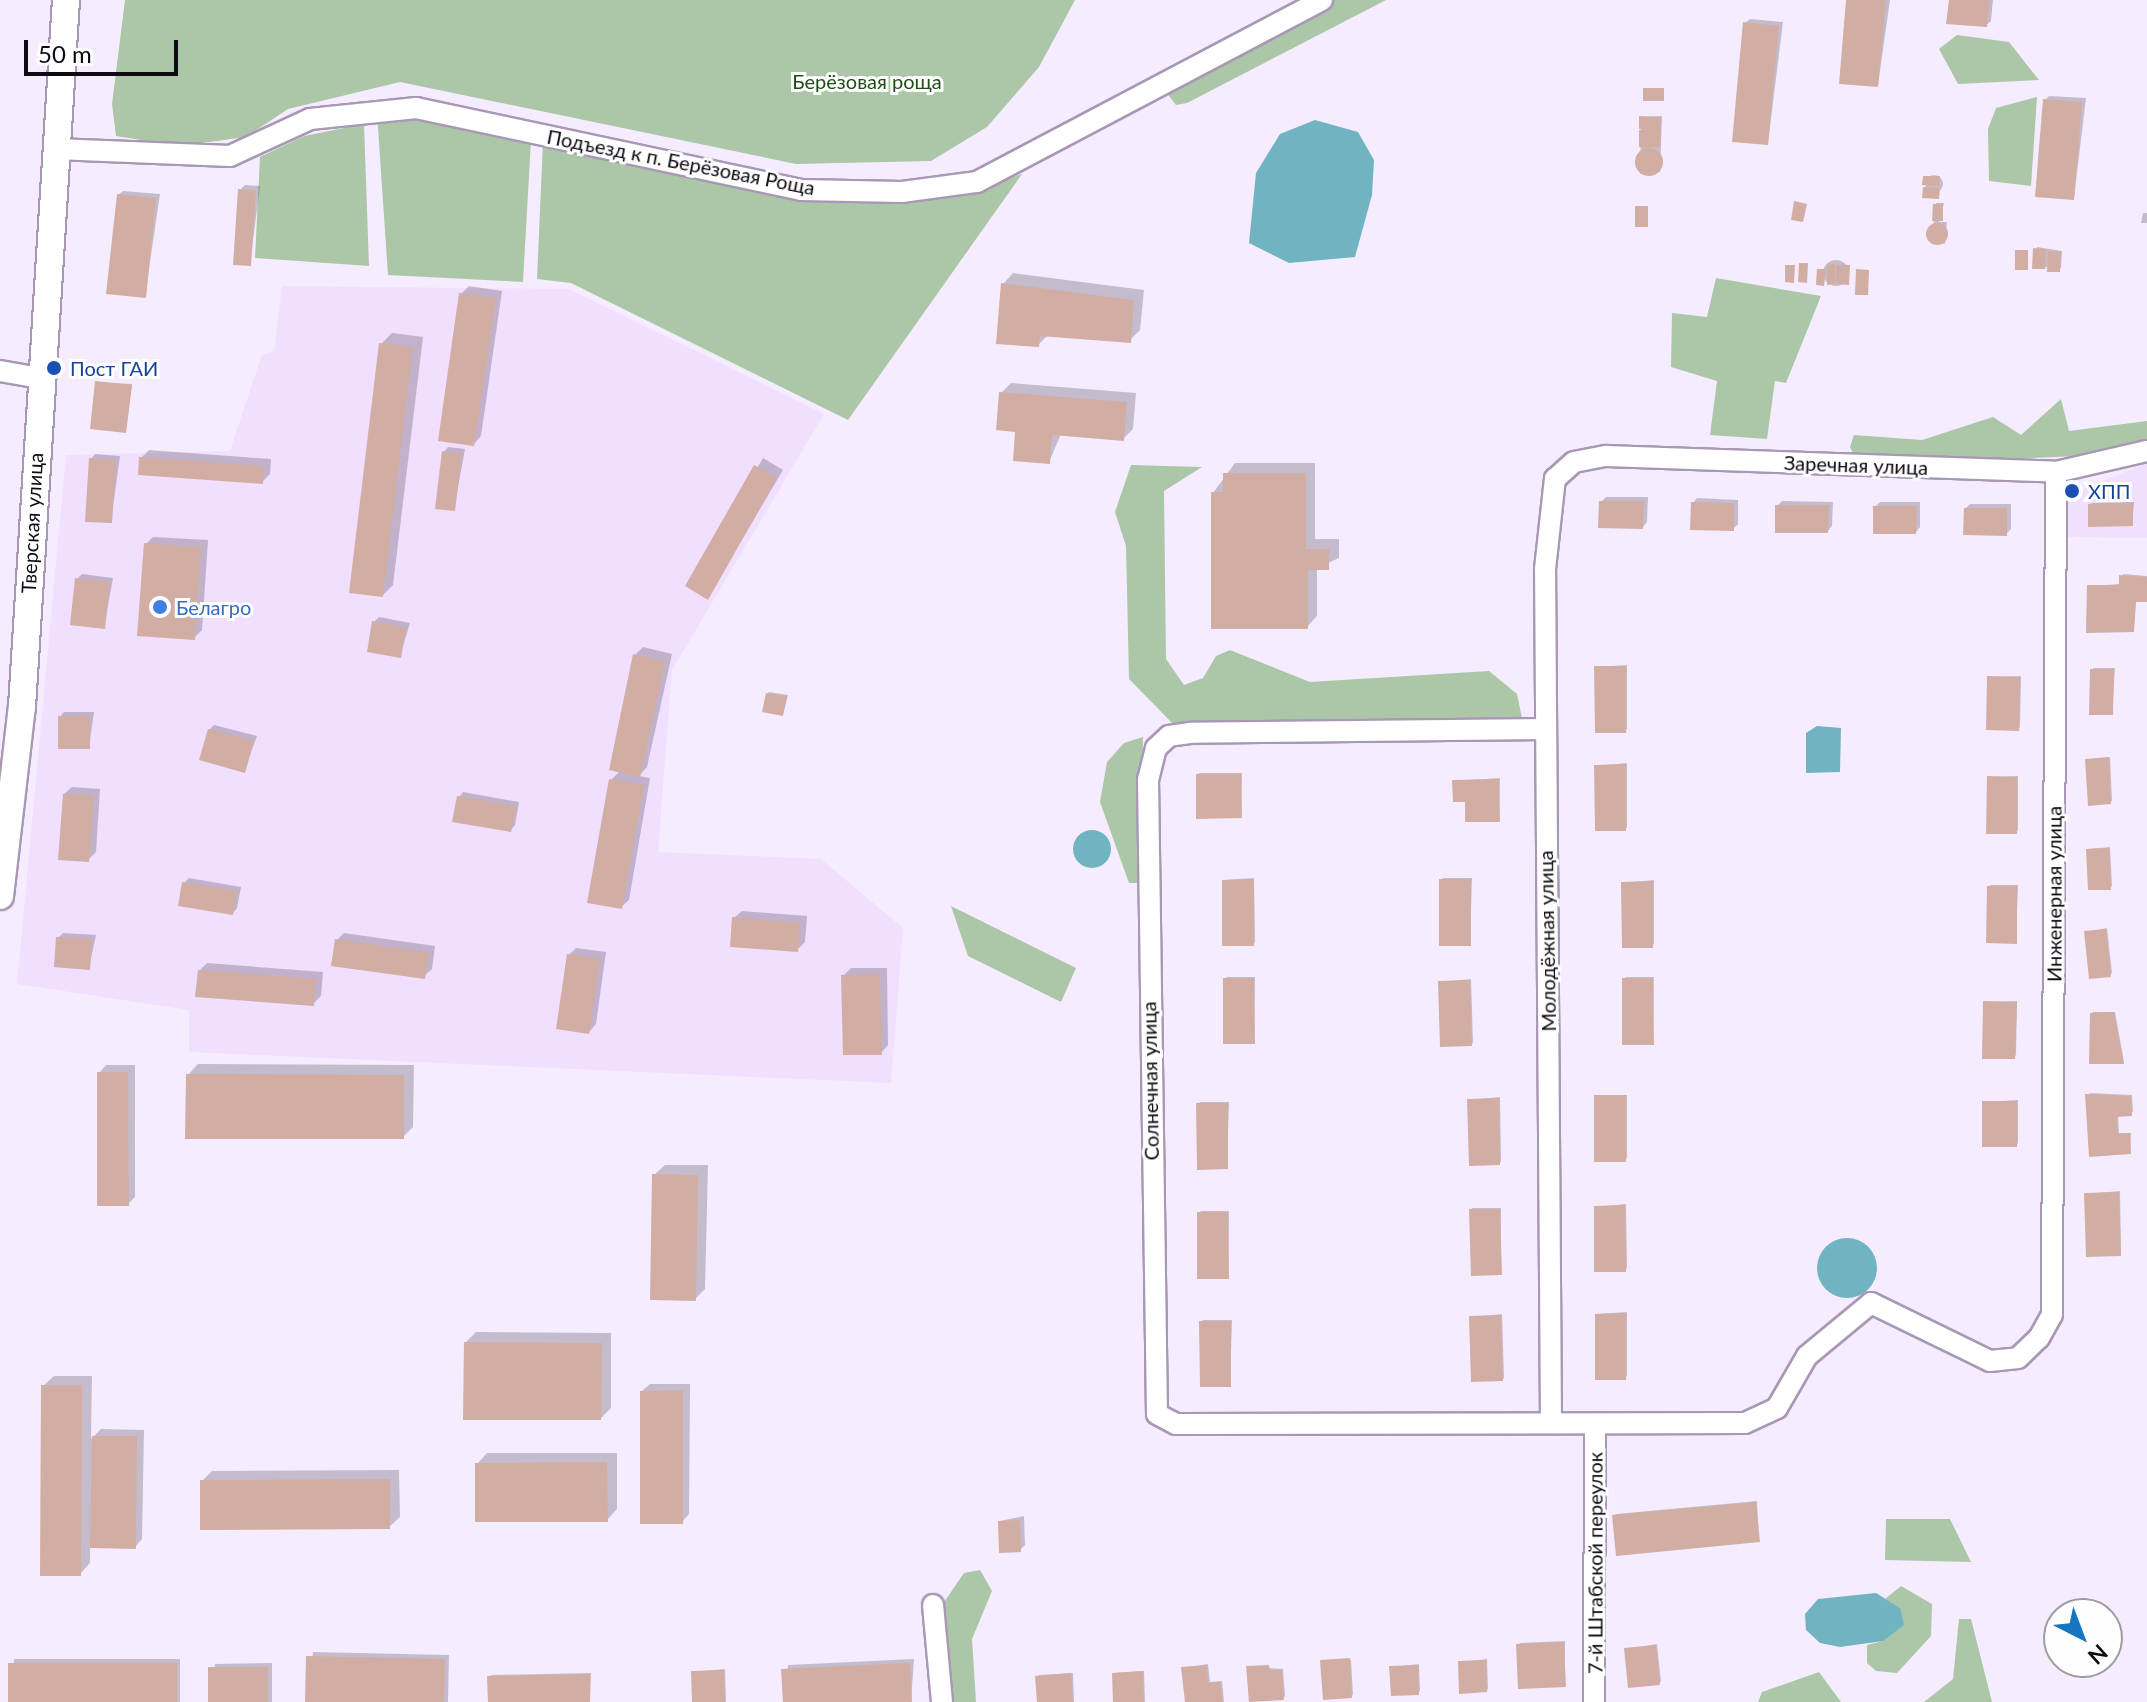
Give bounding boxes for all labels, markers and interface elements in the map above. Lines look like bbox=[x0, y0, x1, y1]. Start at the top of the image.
scale bar bbox=[28, 24, 182, 74]
text: 50 m bbox=[38, 39, 92, 68]
park label: Берёзовая роща bbox=[792, 69, 942, 93]
street label: Подъезд к п. Берёзовая Роща bbox=[545, 124, 817, 200]
place label: Пост ГАИ bbox=[70, 356, 158, 380]
marker: Пост ГАИ bbox=[45, 359, 63, 377]
street label: Заречная улица bbox=[1784, 450, 1928, 480]
street label: Тверская улица bbox=[16, 452, 48, 594]
place label: ХПП bbox=[2088, 479, 2130, 503]
marker: ХПП bbox=[2063, 482, 2081, 500]
place label: Белагро bbox=[176, 595, 251, 619]
marker: Белагро bbox=[151, 598, 169, 616]
street label: Инженерная улица bbox=[2042, 806, 2066, 982]
street label: Молодёжная улица bbox=[1533, 850, 1561, 1032]
street label: Солнечная улица bbox=[1137, 1001, 1163, 1161]
street label: 7-й Штабской переулок bbox=[1583, 1452, 1607, 1674]
north arrow bbox=[2043, 1598, 2123, 1678]
text: N bbox=[2083, 1639, 2113, 1670]

